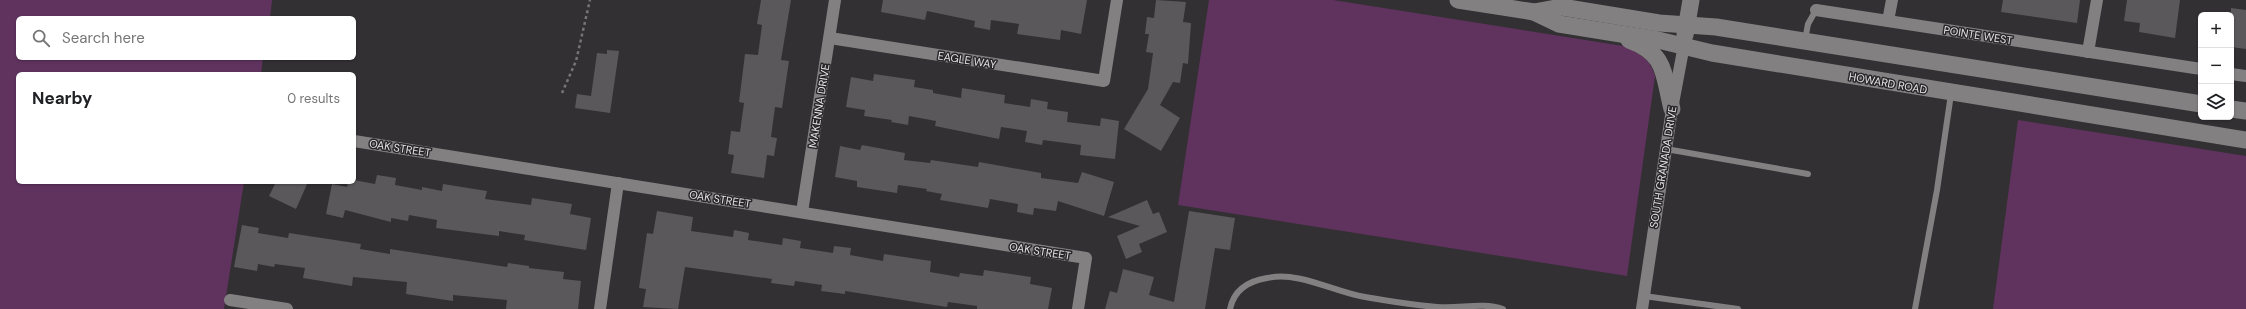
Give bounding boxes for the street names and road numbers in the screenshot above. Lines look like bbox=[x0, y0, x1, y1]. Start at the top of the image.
street label: POINTE WEST bbox=[1943, 23, 2013, 47]
street label: EAGLE WAY bbox=[937, 48, 998, 72]
street label: MAKENNA DRIVE bbox=[805, 63, 833, 149]
street label: HOWARD ROAD bbox=[1848, 69, 1929, 97]
street label: SOUTH GRANADA DRIVE bbox=[1646, 105, 1680, 229]
street label: OAK STREET bbox=[368, 136, 432, 160]
street label: OAK STREET bbox=[688, 187, 752, 211]
street label: OAK STREET bbox=[1008, 239, 1072, 263]

